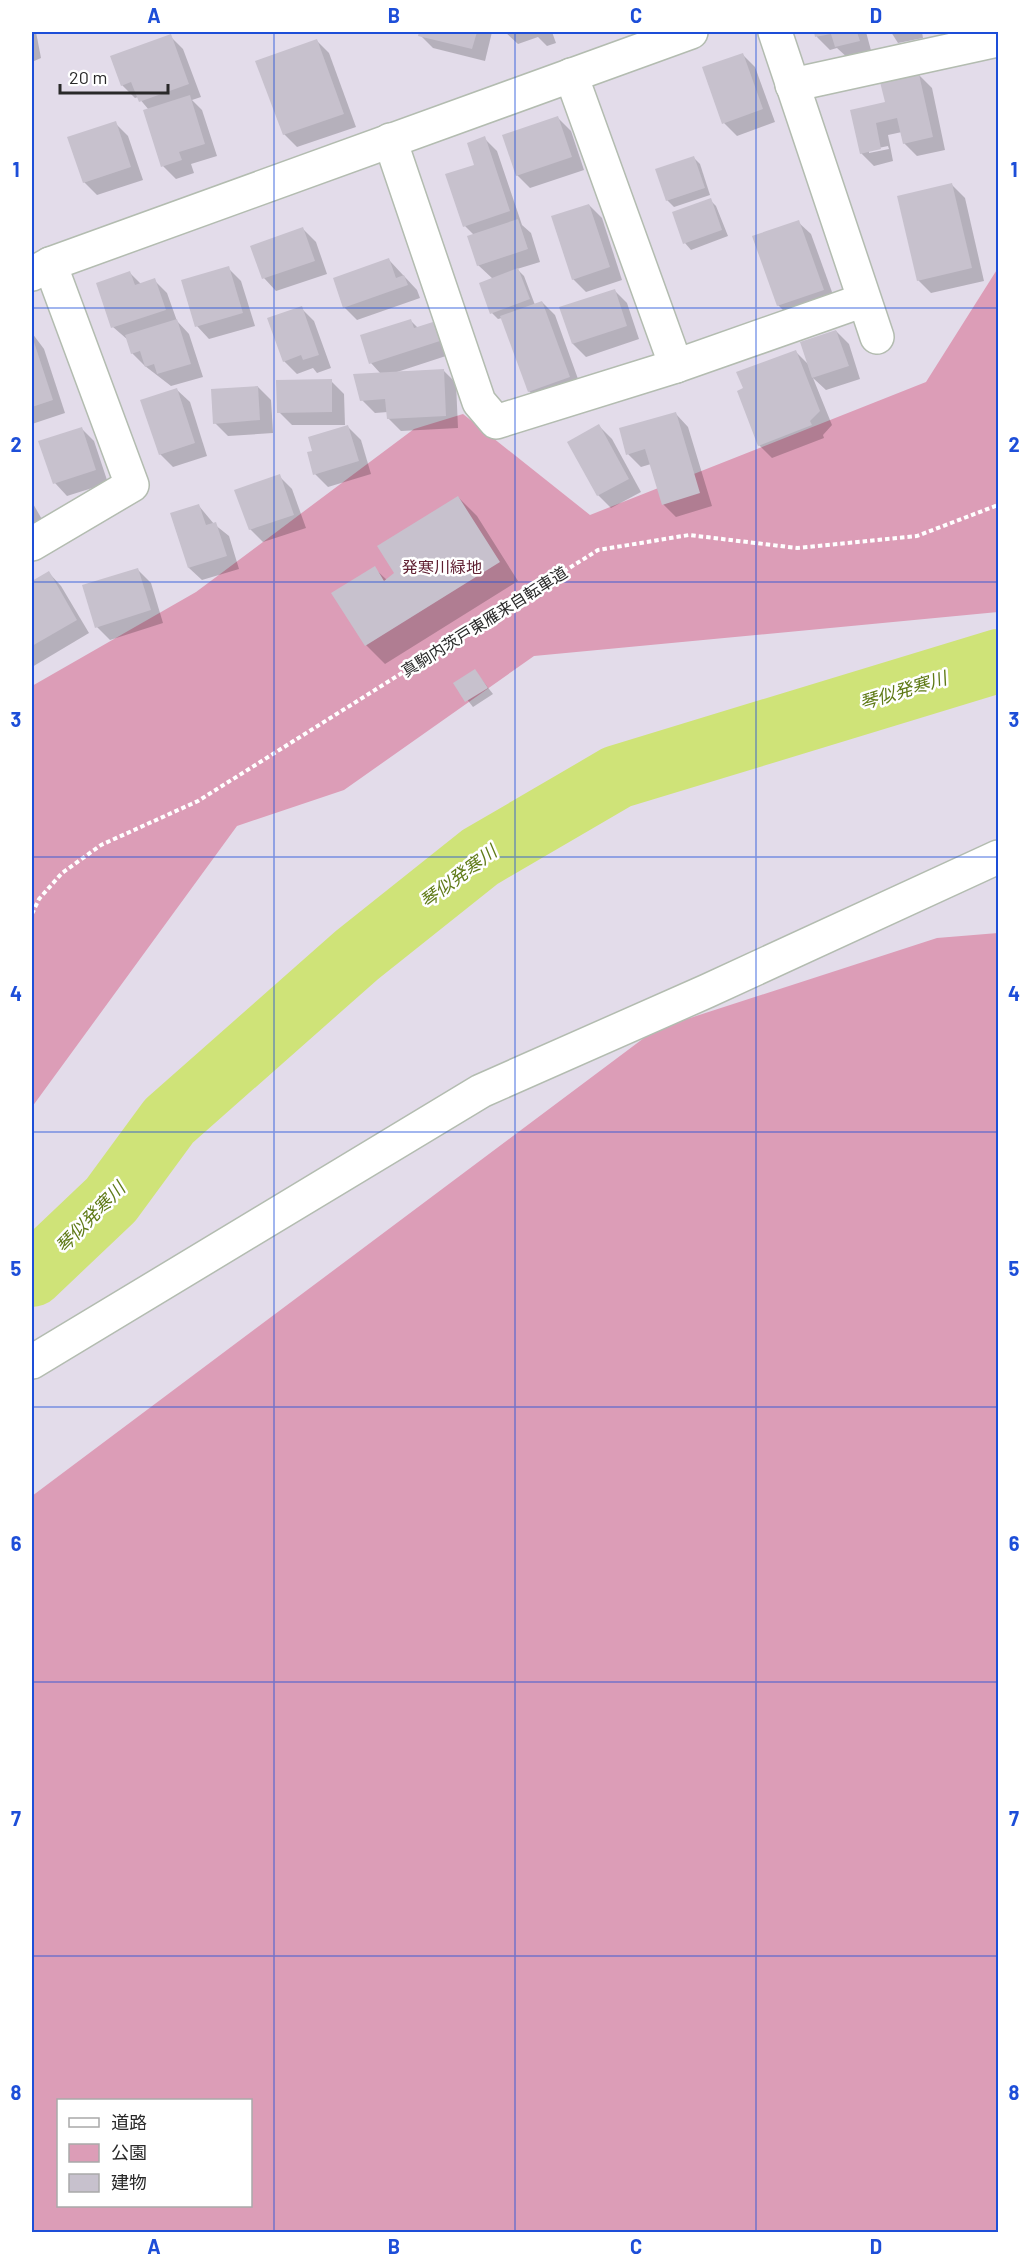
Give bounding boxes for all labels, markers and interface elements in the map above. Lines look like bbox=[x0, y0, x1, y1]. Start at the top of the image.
text: A bbox=[147, 3, 161, 27]
text: B bbox=[388, 3, 400, 27]
text: C bbox=[630, 3, 642, 27]
text: D bbox=[870, 3, 882, 27]
scale bar bbox=[60, 57, 168, 95]
text: 20 m bbox=[69, 66, 107, 88]
text: 1 bbox=[12, 157, 20, 181]
text: 1 bbox=[1010, 157, 1018, 181]
text: 2 bbox=[10, 432, 22, 456]
text: 2 bbox=[1008, 432, 1020, 456]
park label: 発寒川緑地 bbox=[402, 557, 482, 576]
street label: 真駒内茨戸東雁来自転車道 bbox=[398, 562, 570, 680]
water label: 琴似発寒川 bbox=[857, 666, 951, 714]
text: 3 bbox=[11, 707, 21, 731]
text: 3 bbox=[1009, 707, 1019, 731]
water label: 琴似発寒川 bbox=[415, 839, 502, 912]
text: 4 bbox=[10, 981, 22, 1005]
text: 4 bbox=[1008, 981, 1020, 1005]
water label: 琴似発寒川 bbox=[51, 1176, 131, 1257]
text: 5 bbox=[11, 1256, 22, 1280]
text: 5 bbox=[1009, 1256, 1020, 1280]
text: 6 bbox=[11, 1531, 22, 1555]
text: 6 bbox=[1009, 1531, 1020, 1555]
text: 7 bbox=[11, 1806, 21, 1830]
text: 7 bbox=[1009, 1806, 1019, 1830]
text: 8 bbox=[11, 2080, 22, 2104]
text: 8 bbox=[1009, 2080, 1020, 2104]
legend bbox=[57, 2099, 252, 2207]
text: 道路 bbox=[111, 2111, 147, 2133]
text: 公園 bbox=[111, 2141, 147, 2163]
text: 建物 bbox=[111, 2171, 147, 2193]
text: A bbox=[147, 2234, 161, 2258]
text: B bbox=[388, 2234, 400, 2258]
text: C bbox=[630, 2234, 642, 2258]
text: D bbox=[870, 2234, 882, 2258]

